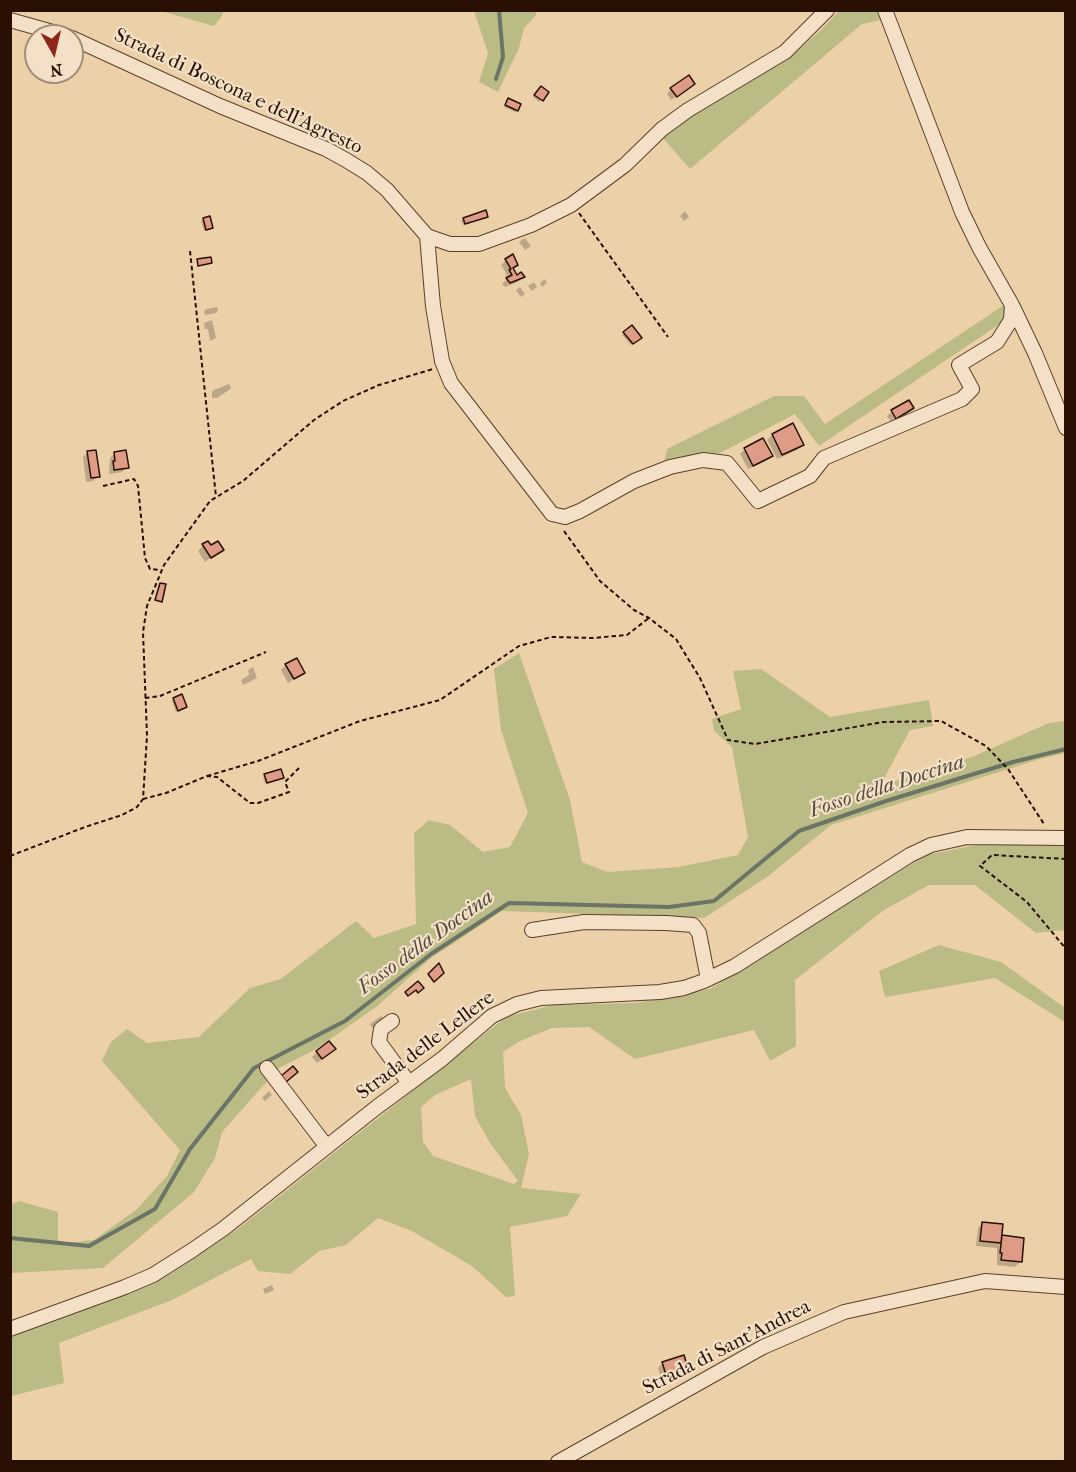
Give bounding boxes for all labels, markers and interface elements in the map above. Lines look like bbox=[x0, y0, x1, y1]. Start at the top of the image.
north arrow bbox=[24, 24, 84, 84]
street label: Strada di Boscona e dell'Agresto bbox=[110, 24, 366, 160]
text: N bbox=[49, 60, 64, 81]
water label: Fosso della Doccina bbox=[806, 750, 968, 824]
water label: Fosso della Doccina bbox=[353, 885, 499, 1001]
street label: Strada delle Lellere bbox=[352, 986, 500, 1106]
street label: Strada di Sant'Andrea bbox=[639, 1295, 815, 1401]

